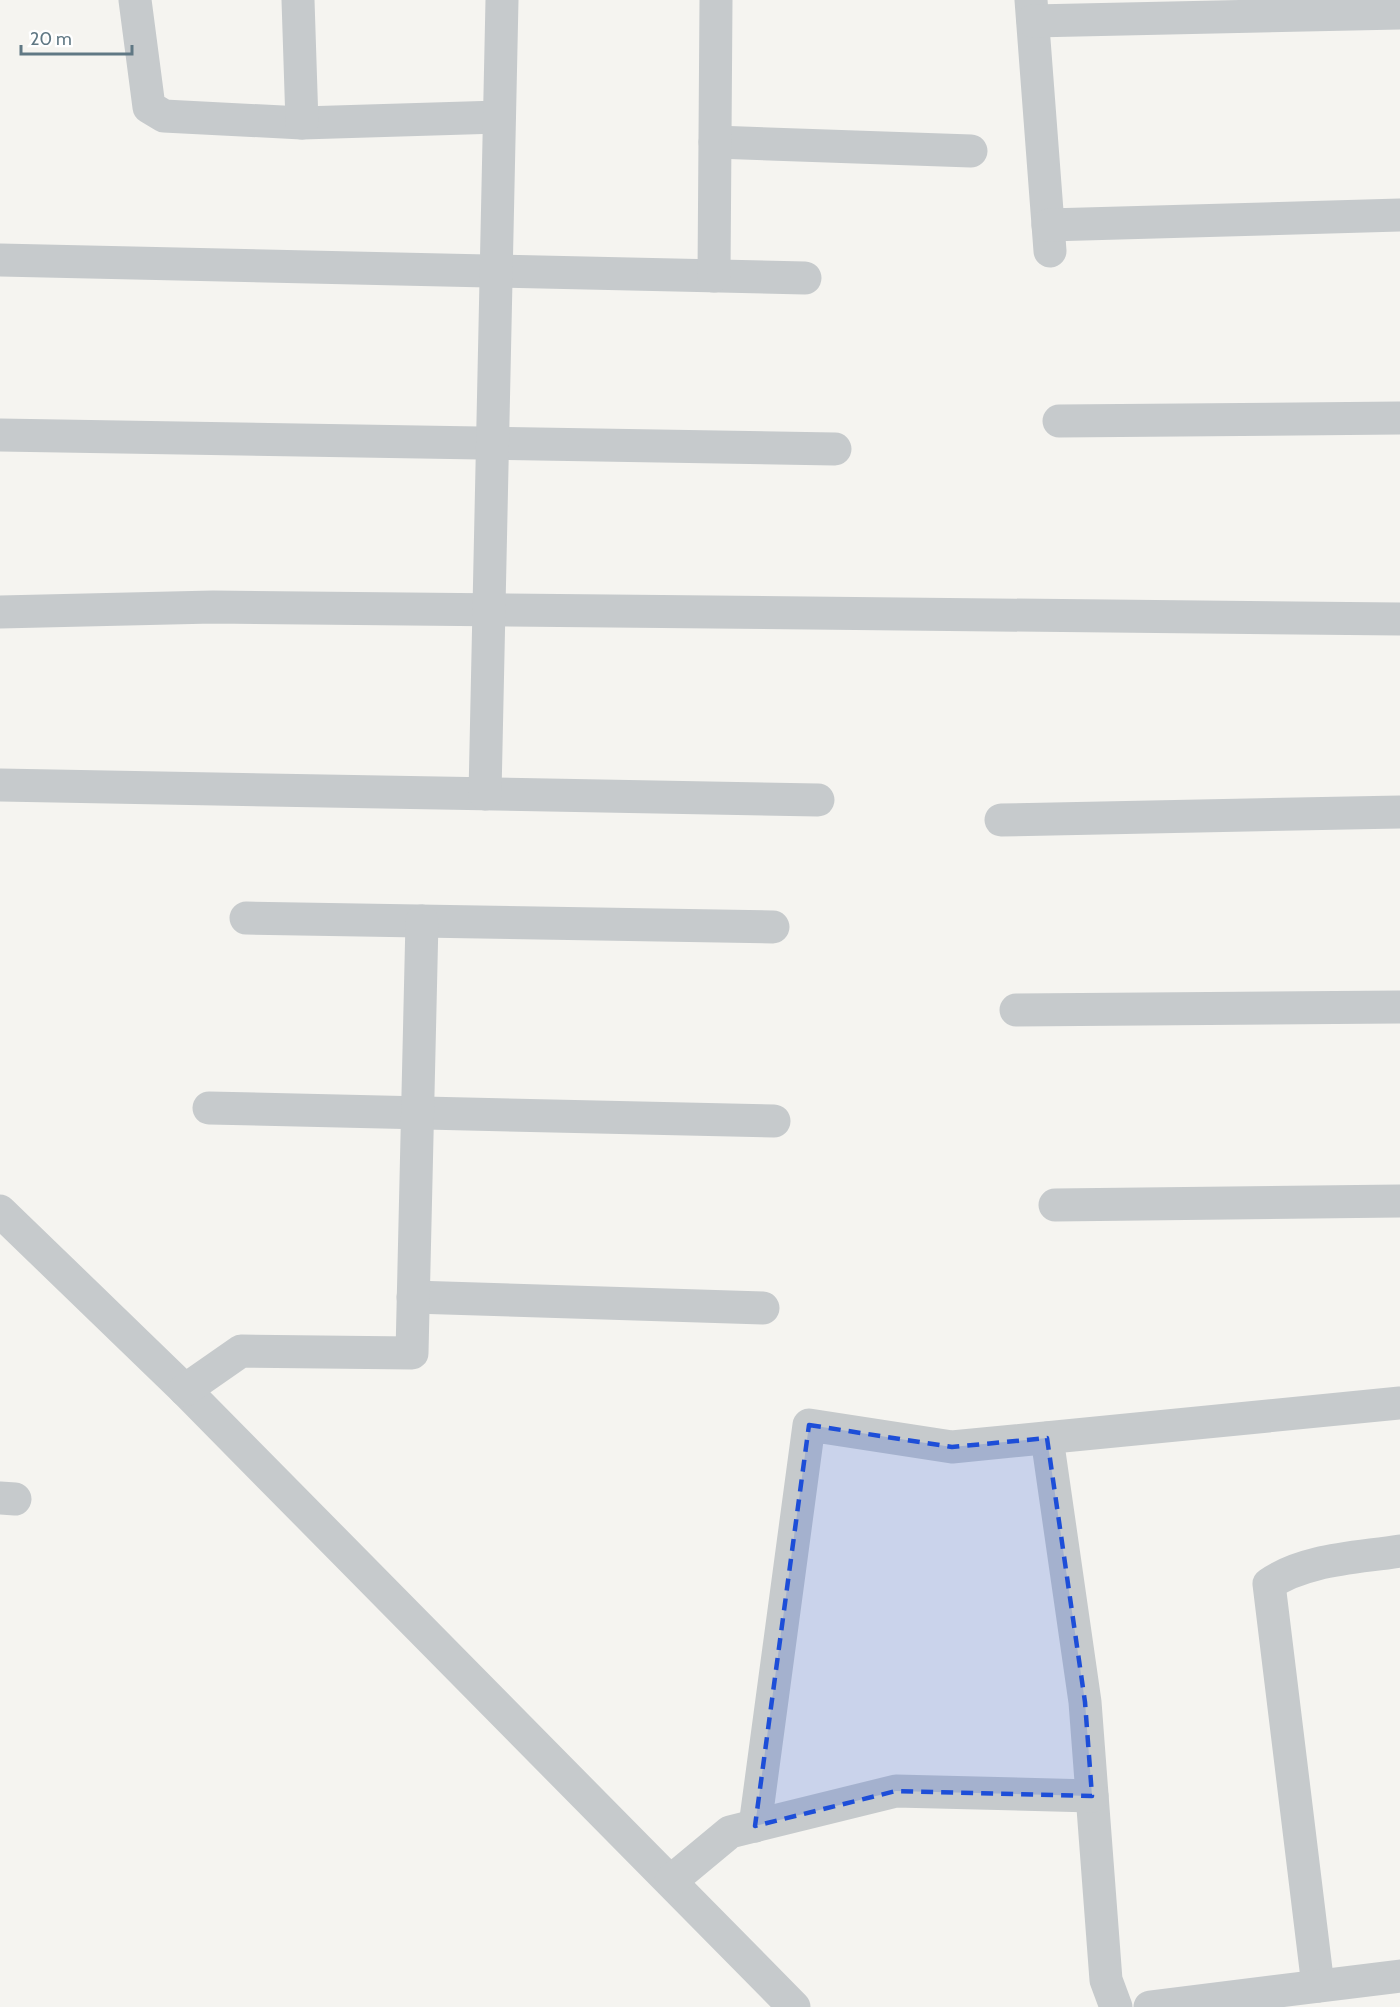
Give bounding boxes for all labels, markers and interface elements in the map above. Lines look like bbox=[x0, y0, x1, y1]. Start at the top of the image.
scale bar bbox=[21, 18, 132, 56]
text: 20 m bbox=[30, 28, 72, 50]

